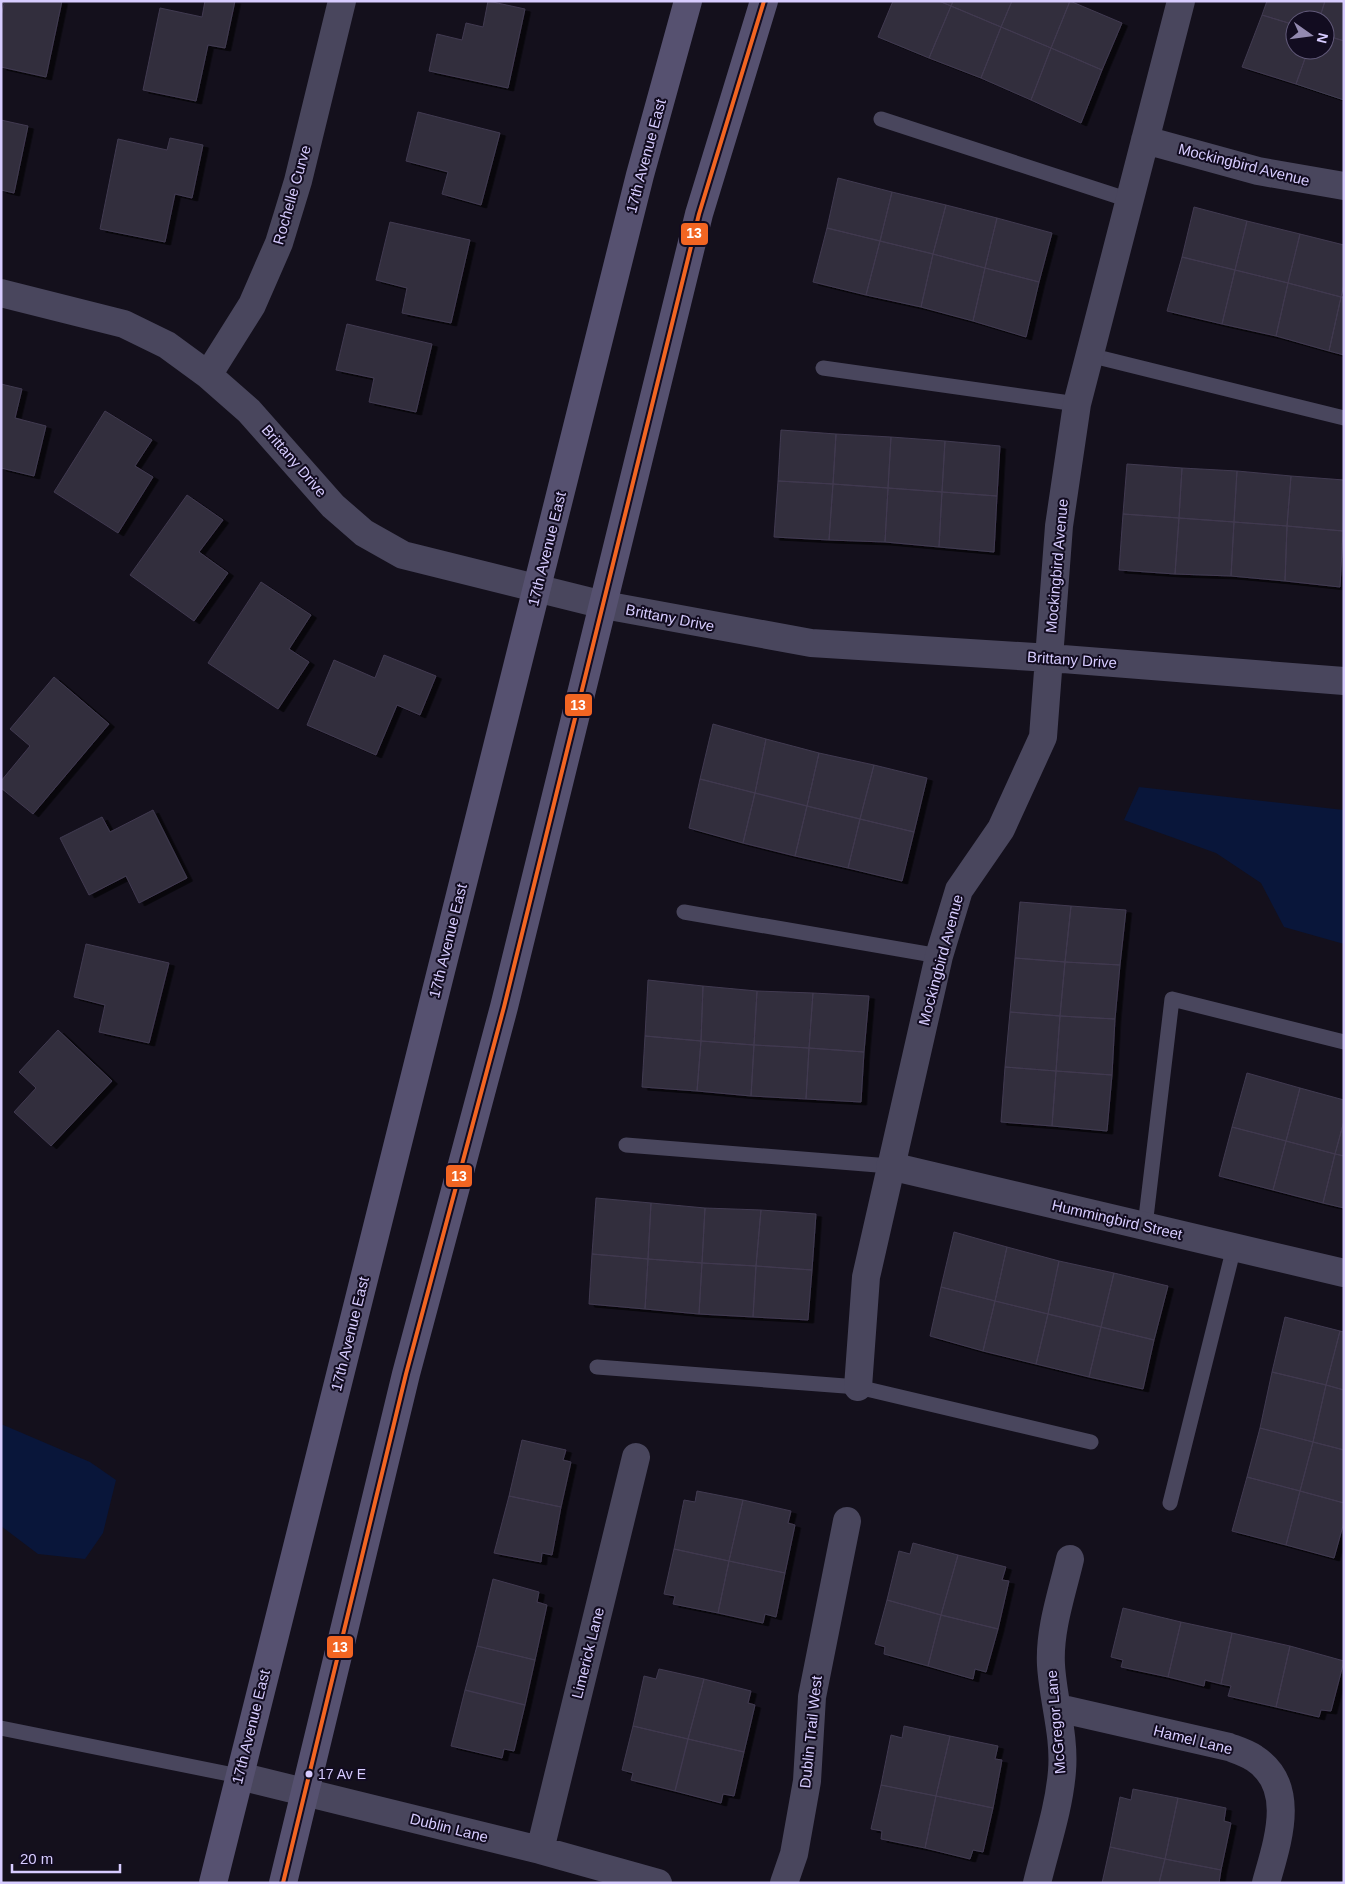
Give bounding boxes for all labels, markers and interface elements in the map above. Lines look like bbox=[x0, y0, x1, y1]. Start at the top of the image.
north arrow bbox=[1285, 10, 1335, 60]
text: N bbox=[1314, 31, 1332, 45]
street label: 17th Avenue East bbox=[622, 96, 669, 215]
street label: Mockingbird Avenue bbox=[1177, 140, 1312, 189]
street label: Rochelle Curve bbox=[269, 143, 314, 246]
line badge: 13 bbox=[680, 222, 709, 246]
text: 13 bbox=[686, 225, 702, 241]
street label: Brittany Drive bbox=[258, 421, 330, 500]
street label: 17th Avenue East bbox=[524, 489, 569, 608]
street label: Mockingbird Avenue bbox=[1042, 498, 1071, 634]
street label: Brittany Drive bbox=[624, 601, 716, 634]
street label: Brittany Drive bbox=[1027, 648, 1118, 671]
line badge: 13 bbox=[564, 693, 593, 717]
text: 13 bbox=[570, 697, 586, 713]
street label: 17th Avenue East bbox=[425, 881, 470, 1000]
street label: Mockingbird Avenue bbox=[915, 893, 966, 1027]
line badge: 13 bbox=[445, 1164, 473, 1188]
text: 13 bbox=[451, 1168, 467, 1184]
street label: Hummingbird Street bbox=[1050, 1196, 1185, 1243]
street label: 17th Avenue East bbox=[327, 1274, 372, 1393]
street label: Limerick Lane bbox=[568, 1606, 607, 1700]
line badge: 13 bbox=[326, 1635, 354, 1659]
text: 13 bbox=[332, 1639, 348, 1655]
street label: 17th Avenue East bbox=[228, 1667, 273, 1786]
street label: McGregor Lane bbox=[1042, 1669, 1069, 1775]
street label: Dublin Trail West bbox=[796, 1674, 825, 1789]
street label: Hamel Lane bbox=[1152, 1721, 1234, 1758]
place label: 17 Av E bbox=[318, 1766, 366, 1782]
marker: 17 Av E bbox=[304, 1769, 314, 1779]
street label: Dublin Lane bbox=[408, 1810, 490, 1845]
scale bar bbox=[12, 1842, 120, 1874]
text: 20 m bbox=[20, 1850, 53, 1867]

